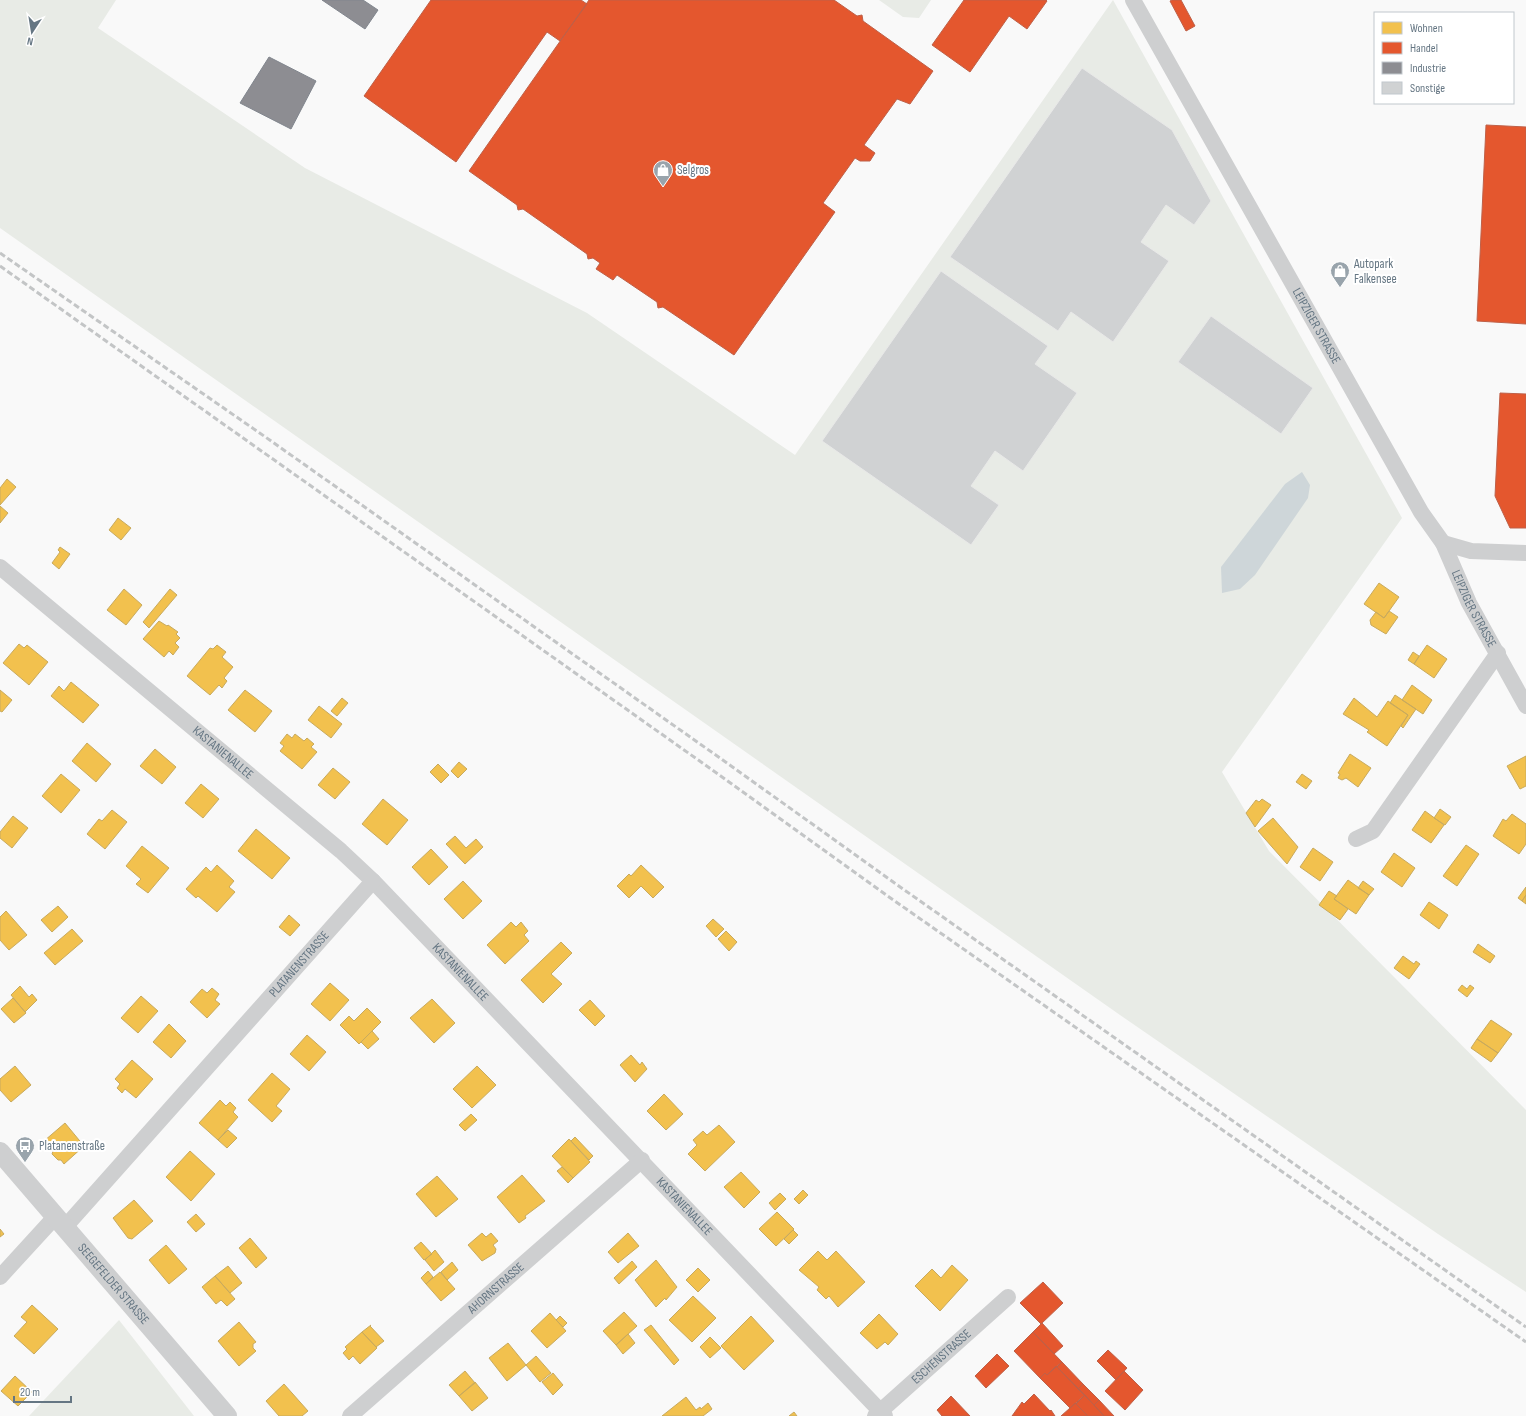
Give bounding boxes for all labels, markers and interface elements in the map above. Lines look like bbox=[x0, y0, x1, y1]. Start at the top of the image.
north arrow bbox=[12, 12, 52, 52]
legend bbox=[1374, 12, 1514, 104]
text: Wohnen bbox=[1410, 21, 1443, 36]
text: N bbox=[26, 34, 34, 48]
text: Handel bbox=[1410, 41, 1438, 56]
text: Industrie bbox=[1410, 61, 1446, 76]
text: Sonstige bbox=[1410, 81, 1445, 96]
shop icon: Selgros bbox=[652, 159, 674, 187]
place label: Selgros bbox=[677, 162, 709, 178]
place label: Autopark Falkensee bbox=[1353, 256, 1397, 287]
shop icon: Autopark Falkensee bbox=[1329, 260, 1351, 288]
street label: LEIPZIGER STRASSE bbox=[1289, 285, 1344, 367]
street label: LEIPZIGER STRASSE bbox=[1448, 568, 1500, 650]
street label: KASTANIENALLEE bbox=[189, 723, 257, 783]
street label: PLATANENSTRASSE bbox=[265, 928, 333, 1000]
street label: KASTANIENALLEE bbox=[429, 940, 492, 1005]
bus stop icon: Platanenstraße bbox=[14, 1135, 36, 1163]
place label: Platanenstraße bbox=[39, 1138, 105, 1154]
street label: KASTANIENALLEE bbox=[653, 1174, 716, 1239]
street label: SEEGEFELDER STRASSE bbox=[74, 1240, 153, 1328]
street label: AHORNSTRASSE bbox=[464, 1259, 527, 1318]
street label: ESCHENSTRASSE bbox=[908, 1326, 974, 1387]
scale bar bbox=[14, 1378, 71, 1404]
text: 20 m bbox=[20, 1385, 40, 1400]

